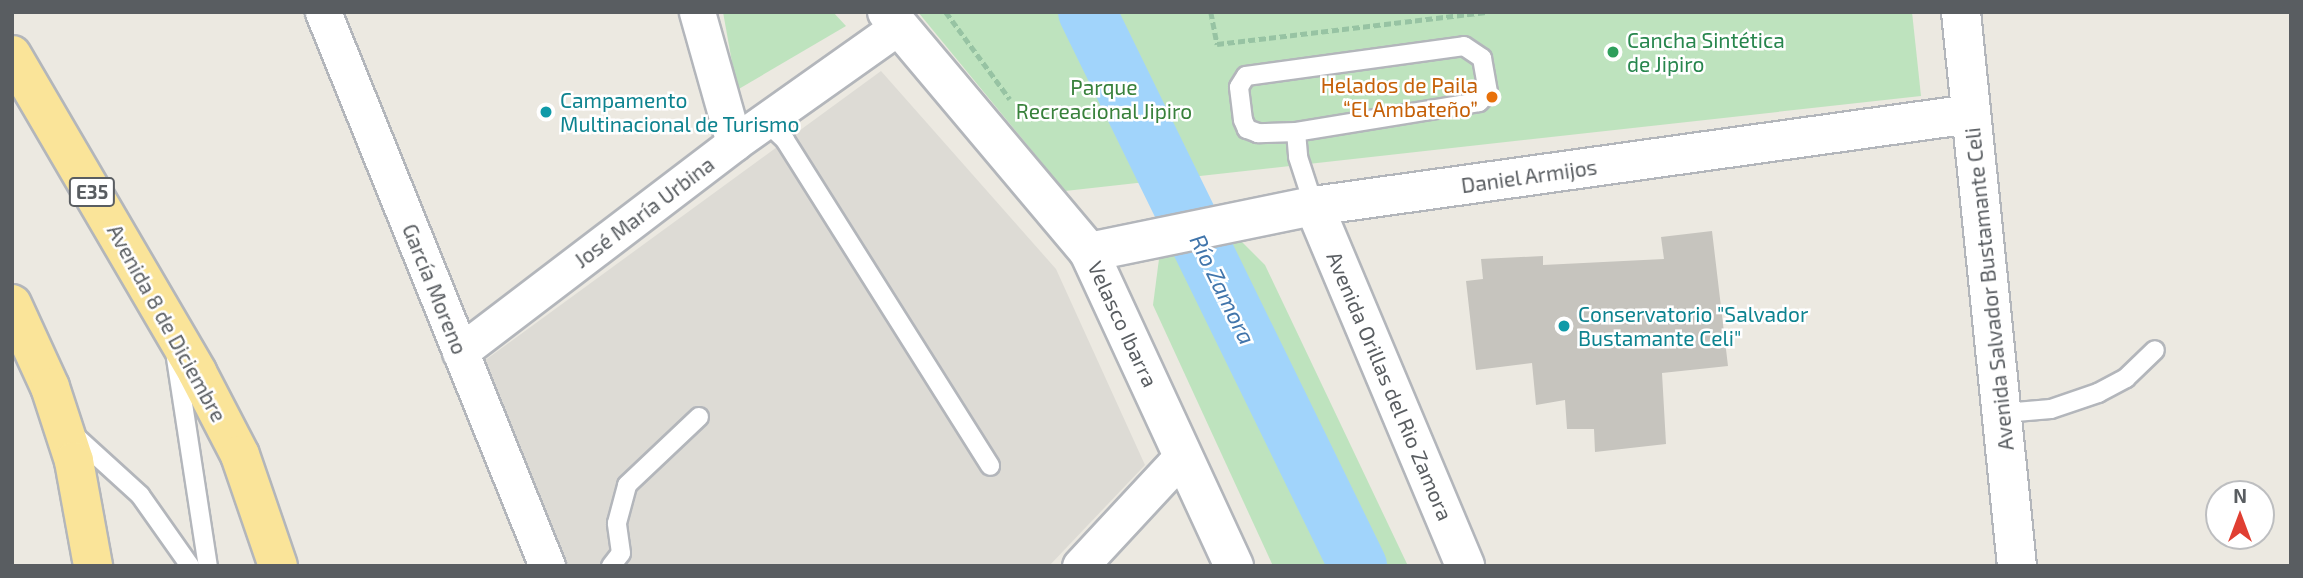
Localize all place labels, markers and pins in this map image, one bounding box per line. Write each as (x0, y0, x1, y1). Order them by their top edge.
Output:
place label: Cancha Sintética de Jipiro (1627, 27, 1785, 77)
marker: Cancha Sintética de Jipiro (1605, 44, 1621, 60)
place label: Helados de Paila “El Ambateño” (1321, 72, 1478, 122)
place label: Campamento Multinacional de Turismo (560, 87, 800, 137)
marker: Helados de Paila “El Ambateño” (1484, 89, 1500, 105)
marker: Campamento Multinacional de Turismo (538, 104, 554, 120)
place label: Conservatorio "Salvador Bustamante Celi" (1578, 301, 1809, 351)
marker: Conservatorio "Salvador Bustamante Celi" (1556, 318, 1572, 334)

